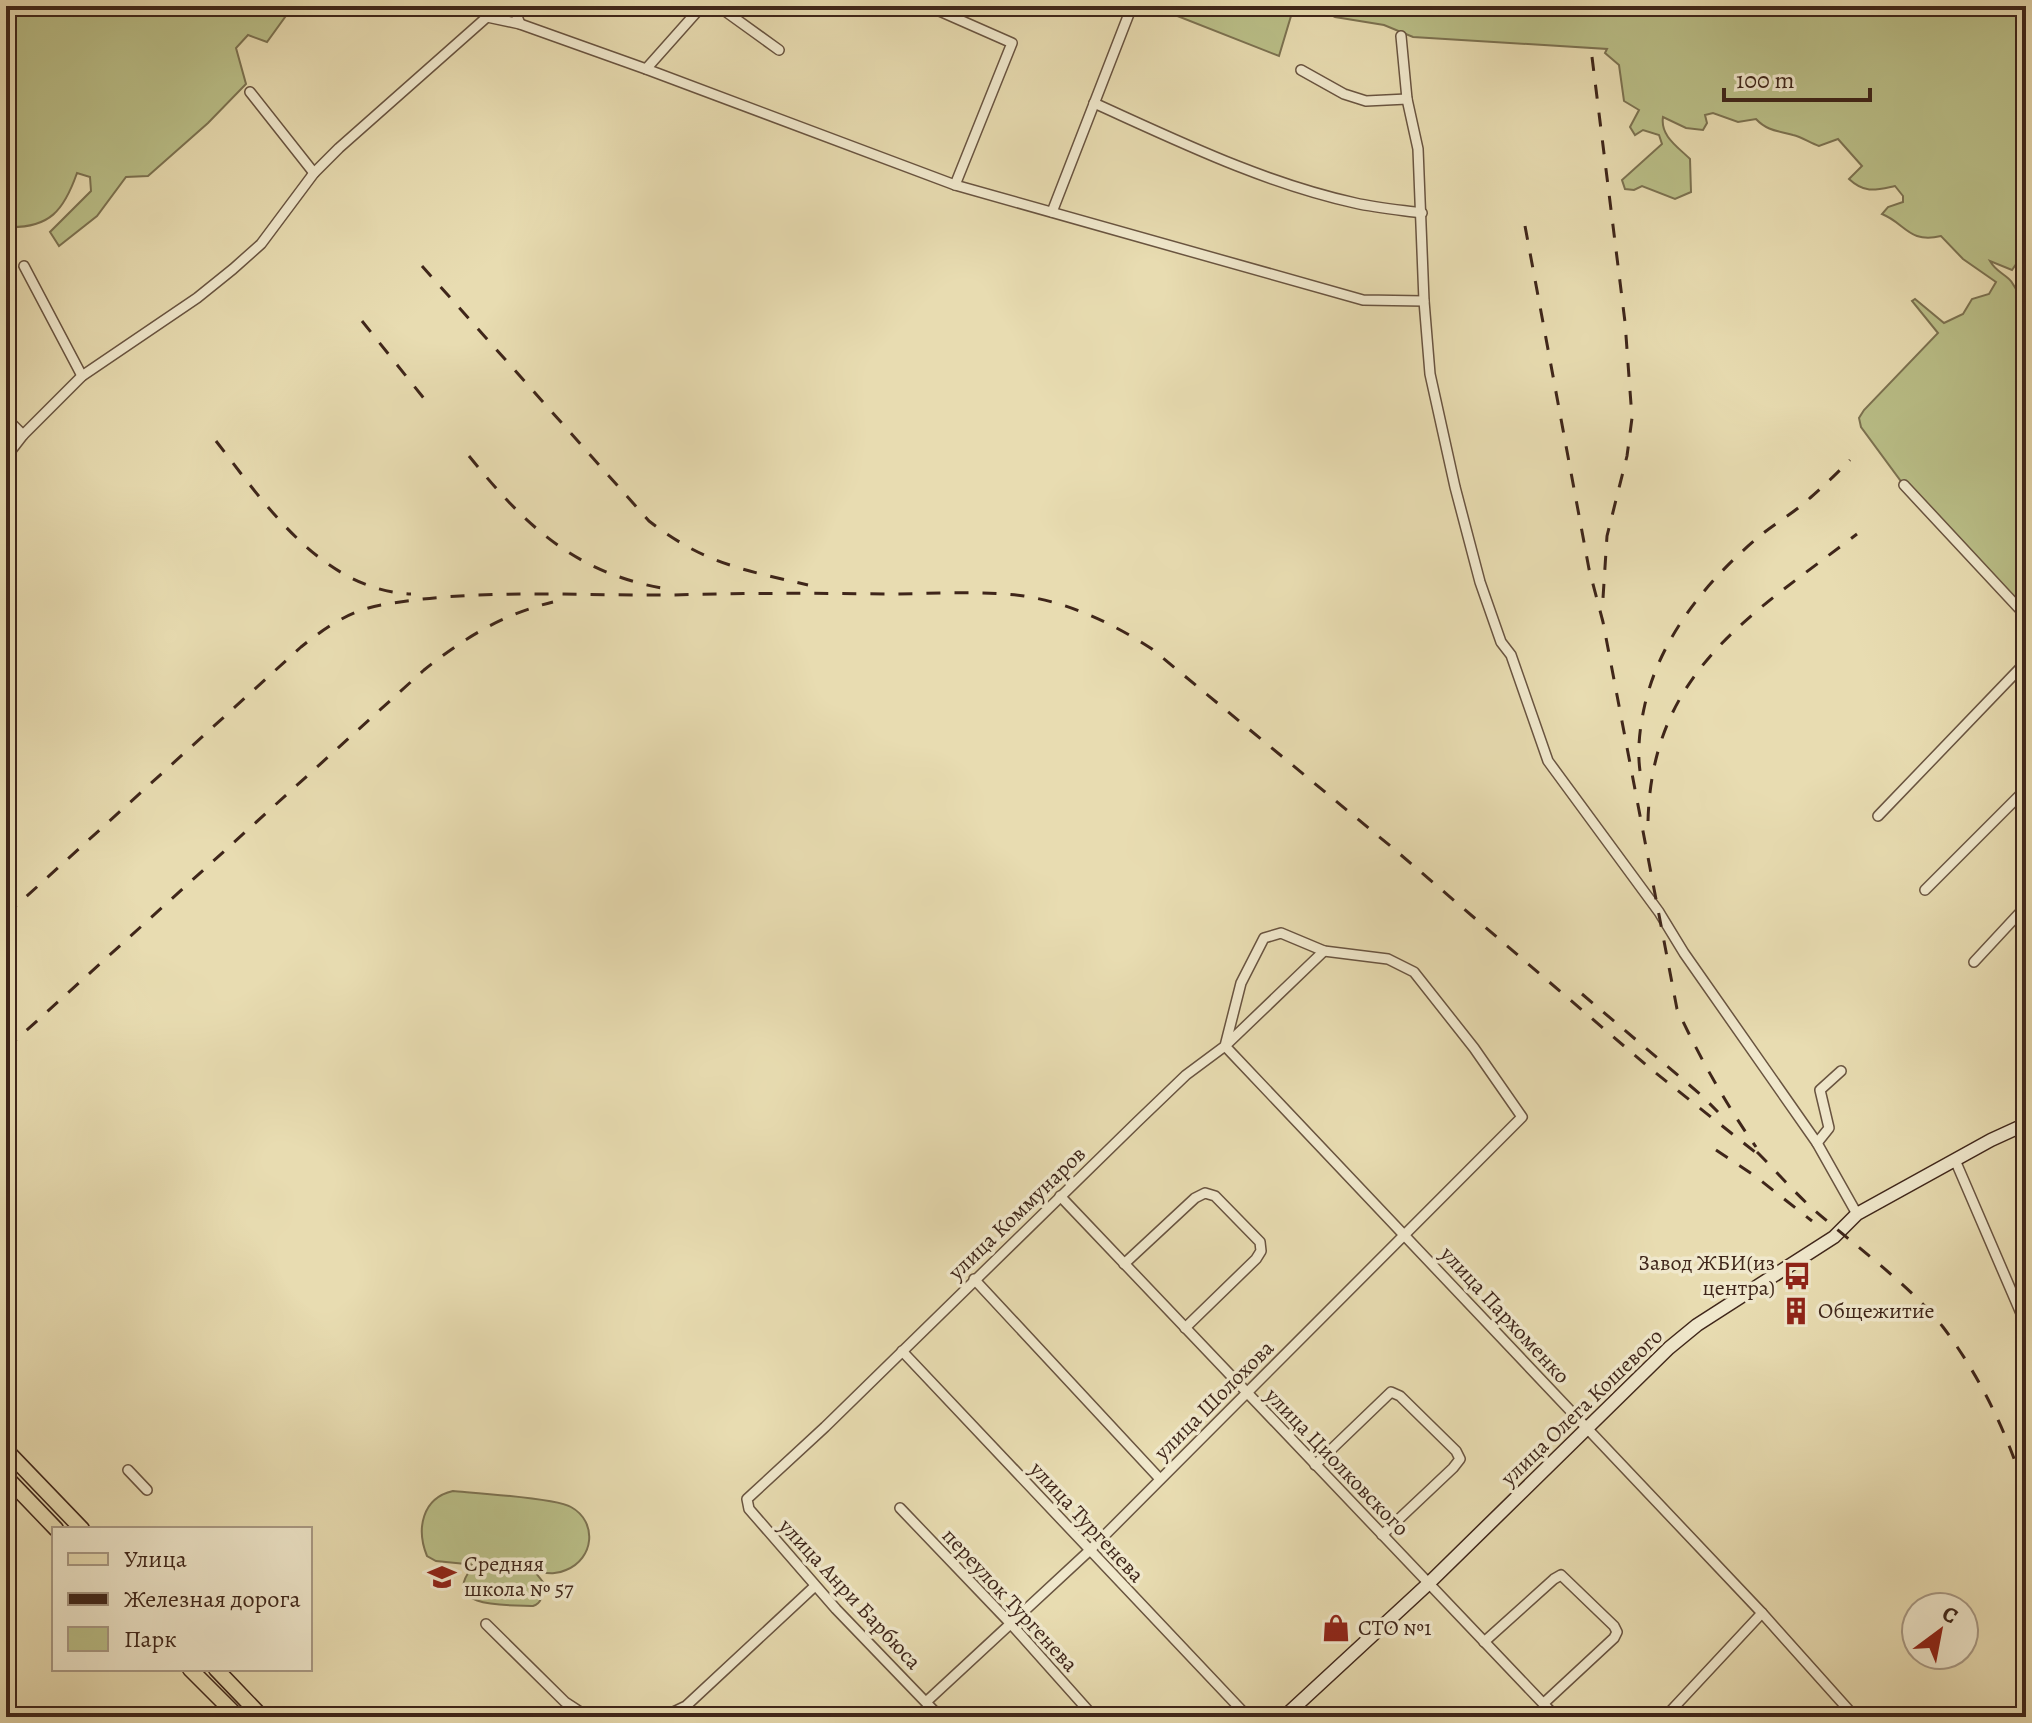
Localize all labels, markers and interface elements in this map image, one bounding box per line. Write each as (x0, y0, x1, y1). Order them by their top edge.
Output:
scale bar (1724, 52, 1870, 102)
text: 100 m (1736, 64, 1795, 96)
street label: улица Коммунаров (941, 1139, 1092, 1287)
street label: улица Пархоменко (1433, 1239, 1577, 1390)
place label: Завод ЖБИ(из центра) (1638, 1248, 1775, 1303)
bus stop icon: Завод ЖБИ(из центра) (1782, 1261, 1812, 1291)
building icon: Общежитие (1781, 1296, 1811, 1326)
place label: Общежитие (1818, 1296, 1935, 1326)
street label: улица Олега Кошевого (1494, 1322, 1670, 1493)
street label: улица Шолохова (1147, 1333, 1281, 1467)
street label: улица Циолковского (1258, 1381, 1416, 1543)
street label: улица Тургенева (1022, 1454, 1152, 1590)
street label: улица Анри Барбюса (771, 1511, 929, 1677)
street label: переулок Тургенева (935, 1521, 1085, 1679)
legend (52, 1527, 312, 1671)
text: Улица (124, 1543, 187, 1575)
place label: Средняя школа № 57 (464, 1549, 574, 1604)
school or university icon: Средняя школа № 57 (427, 1562, 457, 1592)
text: Железная дорога (124, 1583, 300, 1615)
north arrow (1900, 1591, 1980, 1671)
text: С (1936, 1599, 1964, 1631)
shop icon: СТО №1 (1321, 1613, 1351, 1643)
place label: СТО №1 (1358, 1613, 1432, 1643)
text: Парк (124, 1623, 177, 1655)

